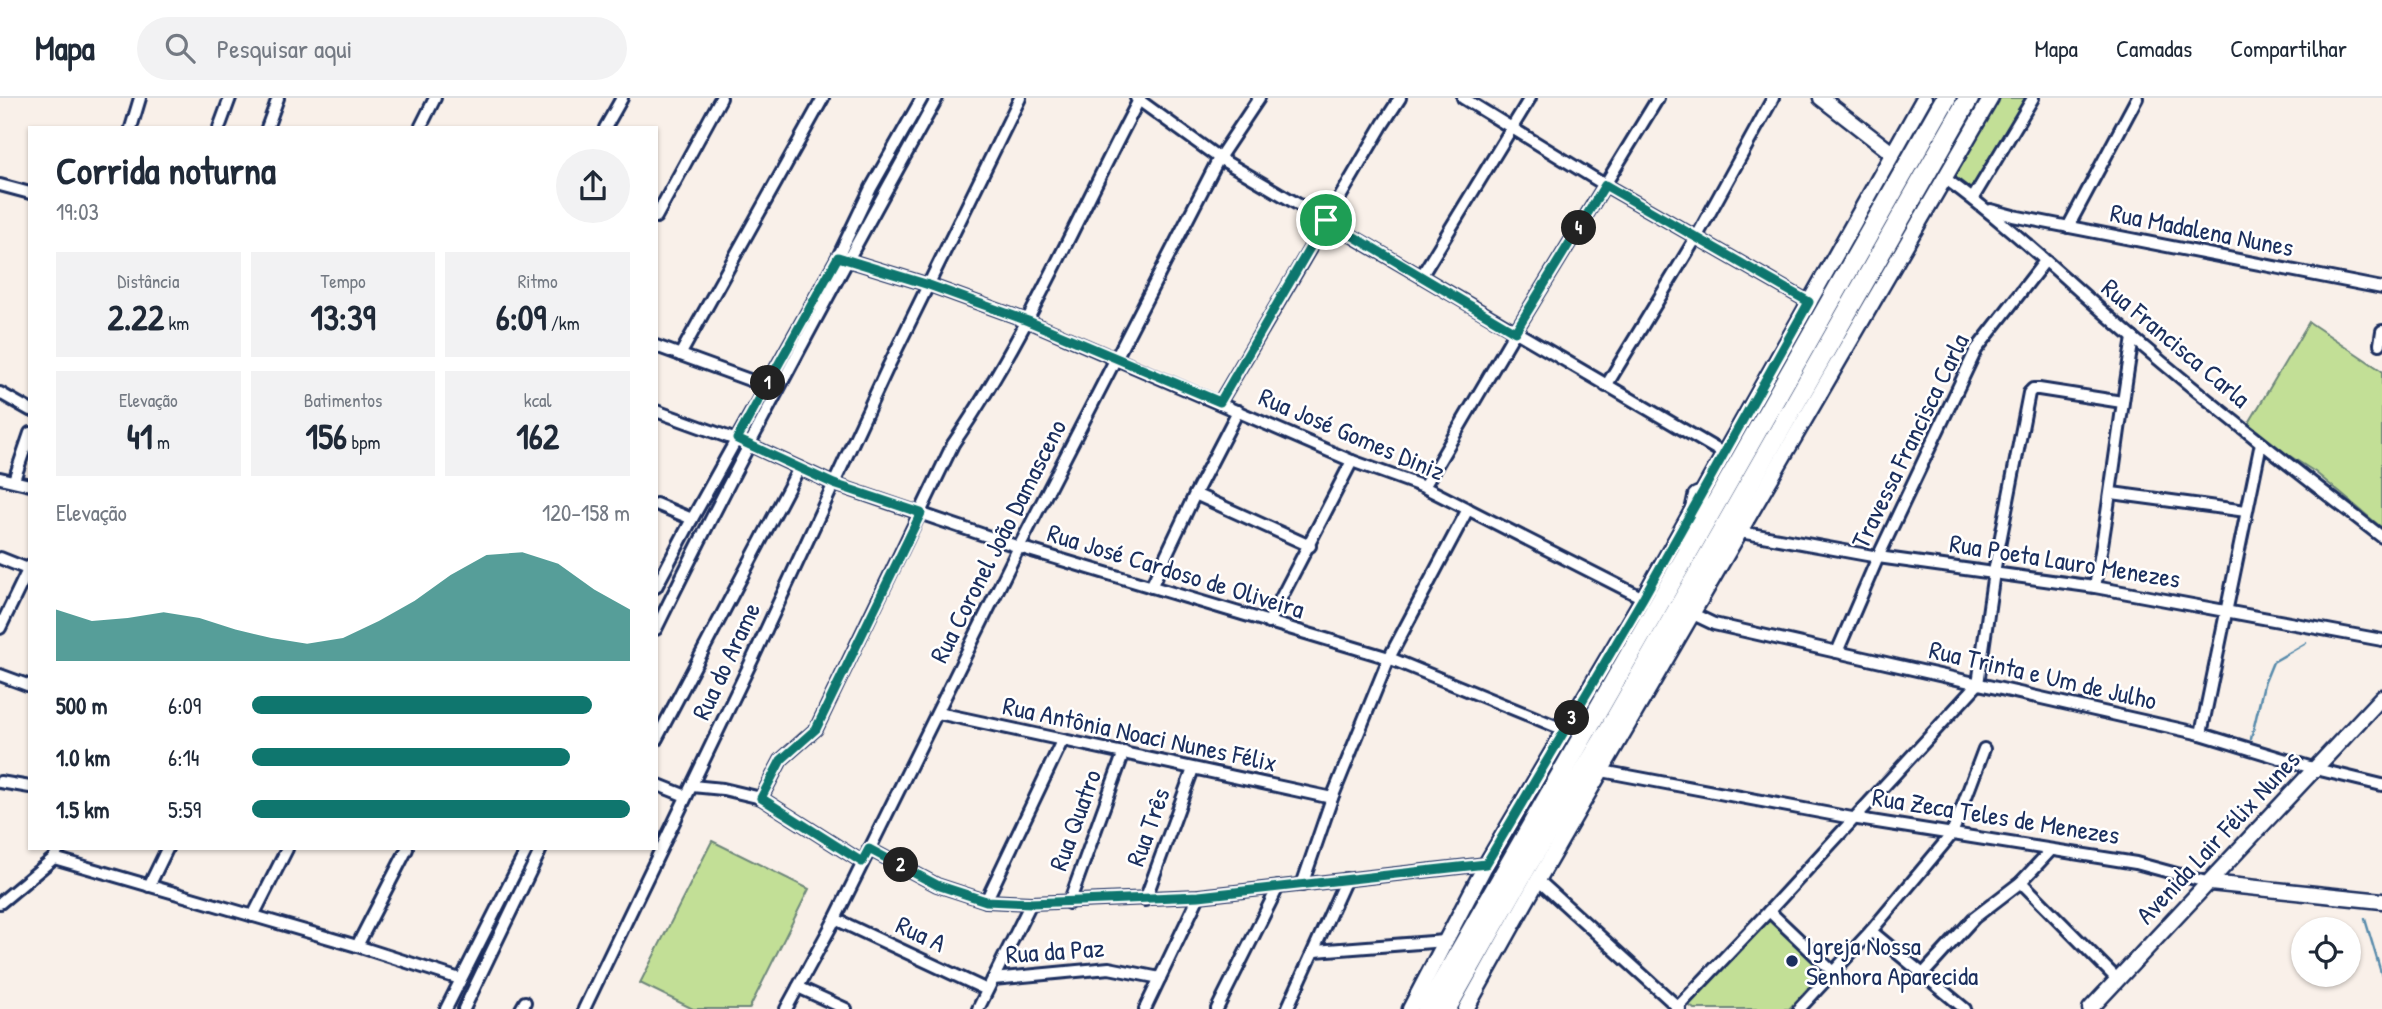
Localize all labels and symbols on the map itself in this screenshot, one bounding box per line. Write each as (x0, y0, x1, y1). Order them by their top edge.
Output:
pin (1296, 190, 1356, 250)
street label: Rua Madalena Nunes (2108, 195, 2297, 264)
pin: 4 (1562, 211, 1596, 246)
street label: Rua Francisca Carla (2095, 270, 2258, 415)
street label: Travessa Francisca Carla (1842, 328, 1977, 554)
pin: 1 (750, 366, 786, 400)
street label: Rua José Gomes Diniz (1254, 379, 1450, 488)
street label: Rua Coronel João Damasceno (921, 413, 1074, 668)
street label: Rua José Cardoso de Oliveira (1043, 515, 1309, 626)
street label: Rua Poeta Lauro Menezes (1947, 525, 2183, 596)
street label: Rua do Arame (683, 596, 768, 725)
street label: Rua Trinta e Um de Julho (1926, 631, 2160, 718)
street label: Rua Antônia Noaci Nunes Félix (1000, 687, 1280, 780)
pin: 3 (1554, 700, 1590, 736)
street label: Avenida Lair Félix Nunes (2128, 742, 2307, 931)
street label: Rua Quatro (1040, 764, 1109, 875)
street label: Rua Zeca Teles de Menezes (1870, 779, 2122, 852)
street label: Rua Três (1117, 783, 1178, 871)
pin: 2 (884, 848, 918, 882)
street label: Rua A (891, 907, 952, 960)
place label: Igreja Nossa Senhora Aparecida (1806, 928, 1978, 993)
street label: Rua da Paz (1005, 930, 1105, 971)
marker: Igreja Nossa Senhora Aparecida (1784, 953, 1800, 969)

